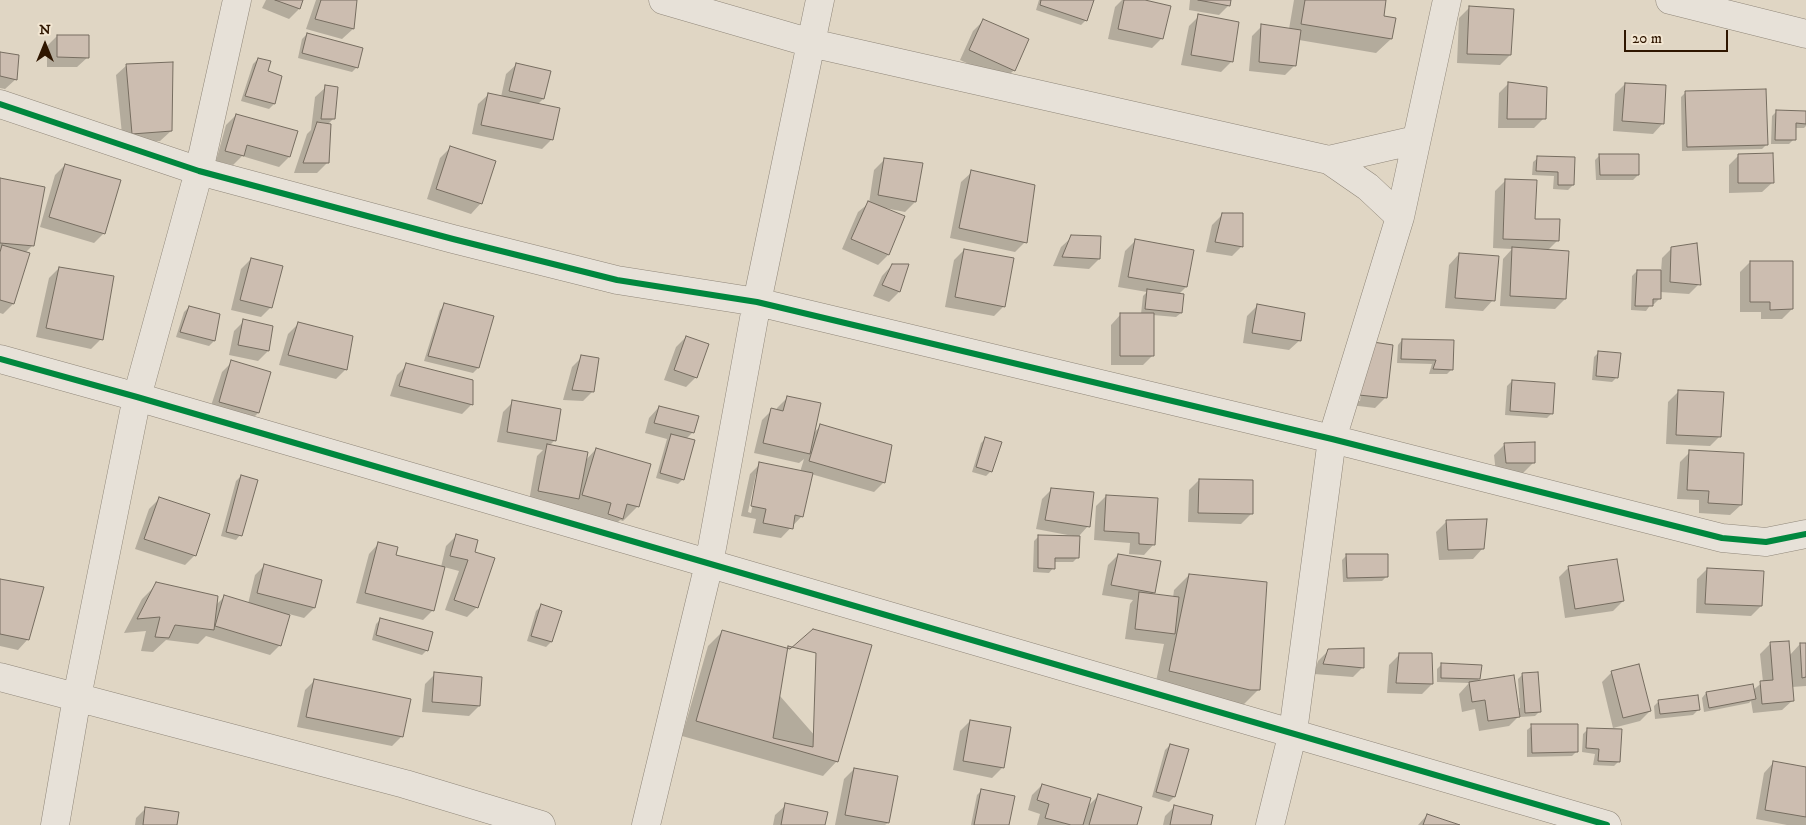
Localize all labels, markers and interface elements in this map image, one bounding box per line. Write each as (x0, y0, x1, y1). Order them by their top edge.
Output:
north arrow (20, 20, 70, 70)
scale bar (1626, 20, 1730, 52)
text: N (39, 21, 51, 39)
text: 20 m (1632, 29, 1662, 48)

